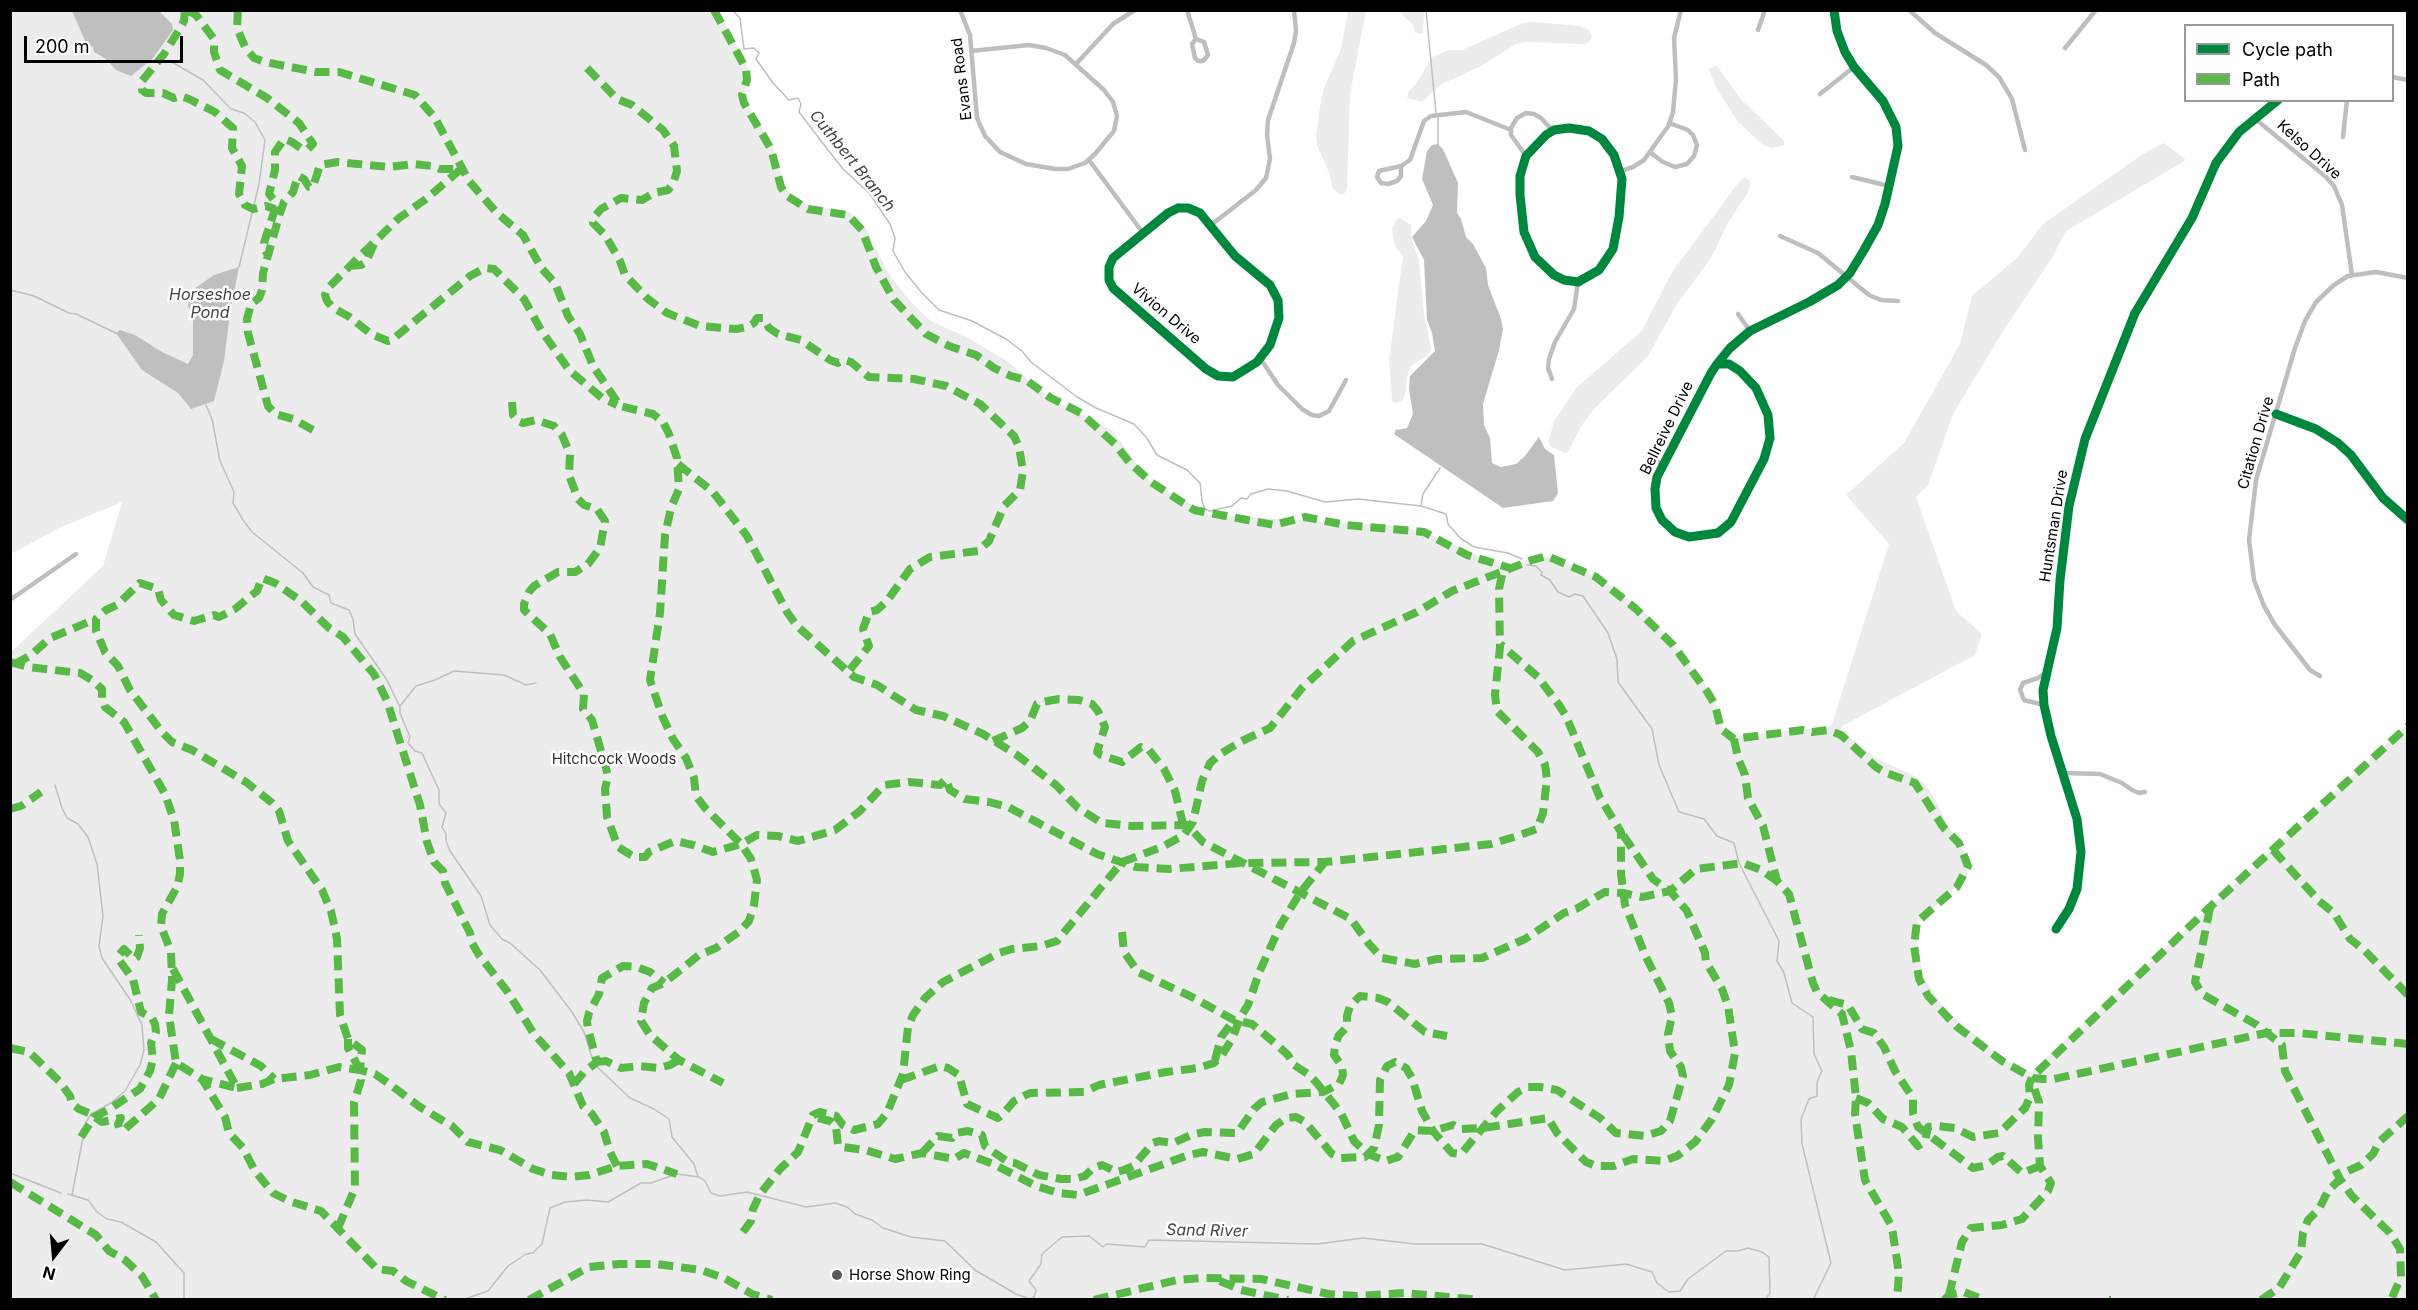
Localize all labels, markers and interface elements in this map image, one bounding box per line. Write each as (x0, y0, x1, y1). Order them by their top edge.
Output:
scale bar (27, 24, 186, 62)
legend (2184, 24, 2394, 102)
text: 200 m (35, 36, 90, 57)
street label: Evans Road (948, 37, 976, 121)
text: Cycle path (2242, 39, 2333, 60)
text: Path (2242, 69, 2280, 90)
water label: Cuthbert Branch (805, 106, 899, 216)
street label: Kelso Drive (2273, 116, 2345, 184)
street label: Vivion Drive (1128, 280, 1204, 348)
water label: Horseshoe Pond (169, 285, 251, 323)
street label: Bellreive Drive (1637, 378, 1697, 478)
street label: Citation Drive (2234, 394, 2278, 492)
street label: Huntsman Drive (2036, 469, 2072, 583)
park label: Hitchcock Woods (552, 750, 676, 768)
water label: Sand River (1166, 1221, 1248, 1241)
north arrow (24, 1226, 84, 1286)
text: N (40, 1262, 58, 1285)
place label: Horse Show Ring (849, 1266, 971, 1284)
marker: Horse Show Ring (830, 1268, 844, 1282)

